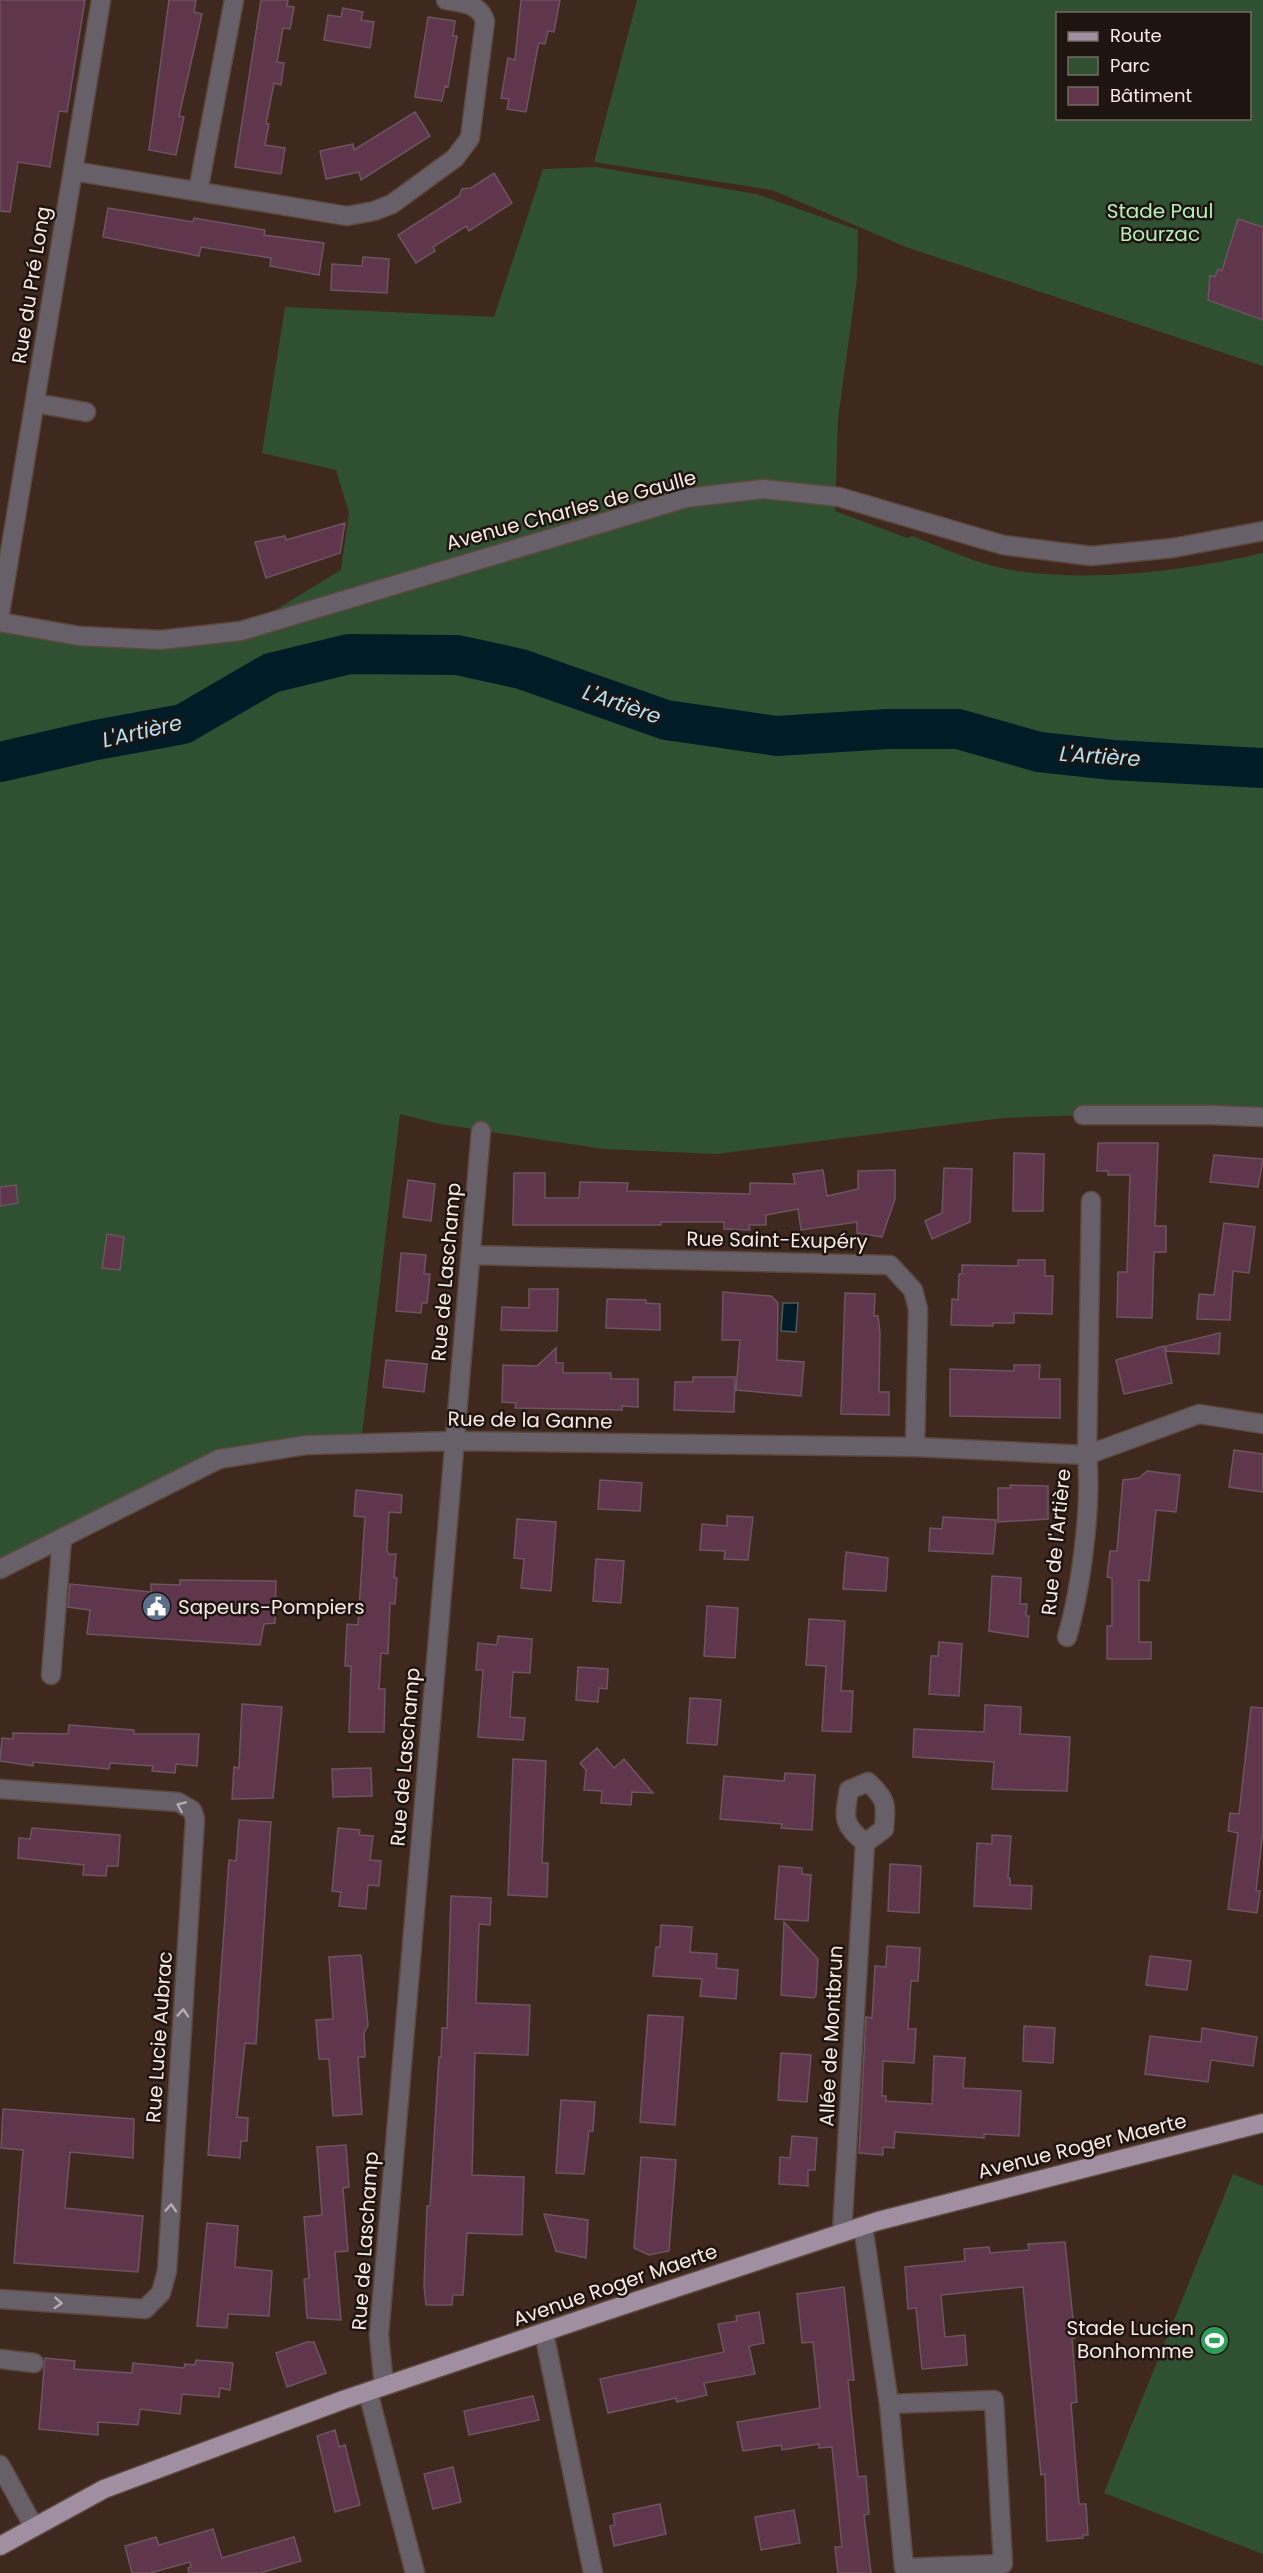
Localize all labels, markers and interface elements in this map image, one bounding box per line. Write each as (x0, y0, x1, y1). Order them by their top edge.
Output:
legend (1056, 12, 1251, 120)
text: Route (1110, 23, 1162, 48)
text: Parc (1110, 53, 1150, 78)
text: Bâtiment (1110, 83, 1192, 108)
park label: Stade Paul Bourzac (1107, 197, 1213, 248)
street label: Rue du Pré Long (5, 204, 57, 366)
street label: Avenue Charles de Gaulle (443, 463, 699, 557)
water label: L'Artière (579, 677, 665, 731)
water label: L'Artière (99, 708, 185, 754)
water label: L'Artière (1059, 739, 1141, 773)
street label: Rue de Laschamp (424, 1182, 468, 1362)
street label: Rue Saint-Exupéry (686, 1224, 868, 1256)
street label: Rue de la Ganne (447, 1405, 613, 1435)
street label: Rue de l'Artière (1034, 1467, 1078, 1617)
public building icon: Sapeurs-Pompiers (141, 1591, 173, 1623)
place label: Sapeurs-Pompiers (178, 1593, 365, 1621)
street label: Rue de Laschamp (383, 1667, 427, 1847)
one-way arrow (177, 1801, 188, 1813)
street label: Allée de Montbrun (812, 1945, 850, 2127)
street label: Rue Lucie Aubrac (139, 1950, 179, 2124)
one-way arrow (176, 2009, 189, 2018)
street label: Avenue Roger Maerte (975, 2106, 1189, 2186)
street label: Rue de Laschamp (345, 2151, 385, 2331)
one-way arrow (164, 2204, 177, 2213)
street label: Avenue Roger Maerte (509, 2237, 721, 2333)
one-way arrow (54, 2296, 63, 2309)
place label: Stade Lucien Bonhomme (1067, 2314, 1194, 2365)
sports icon: Stade Lucien Bonhomme (1199, 2324, 1231, 2356)

